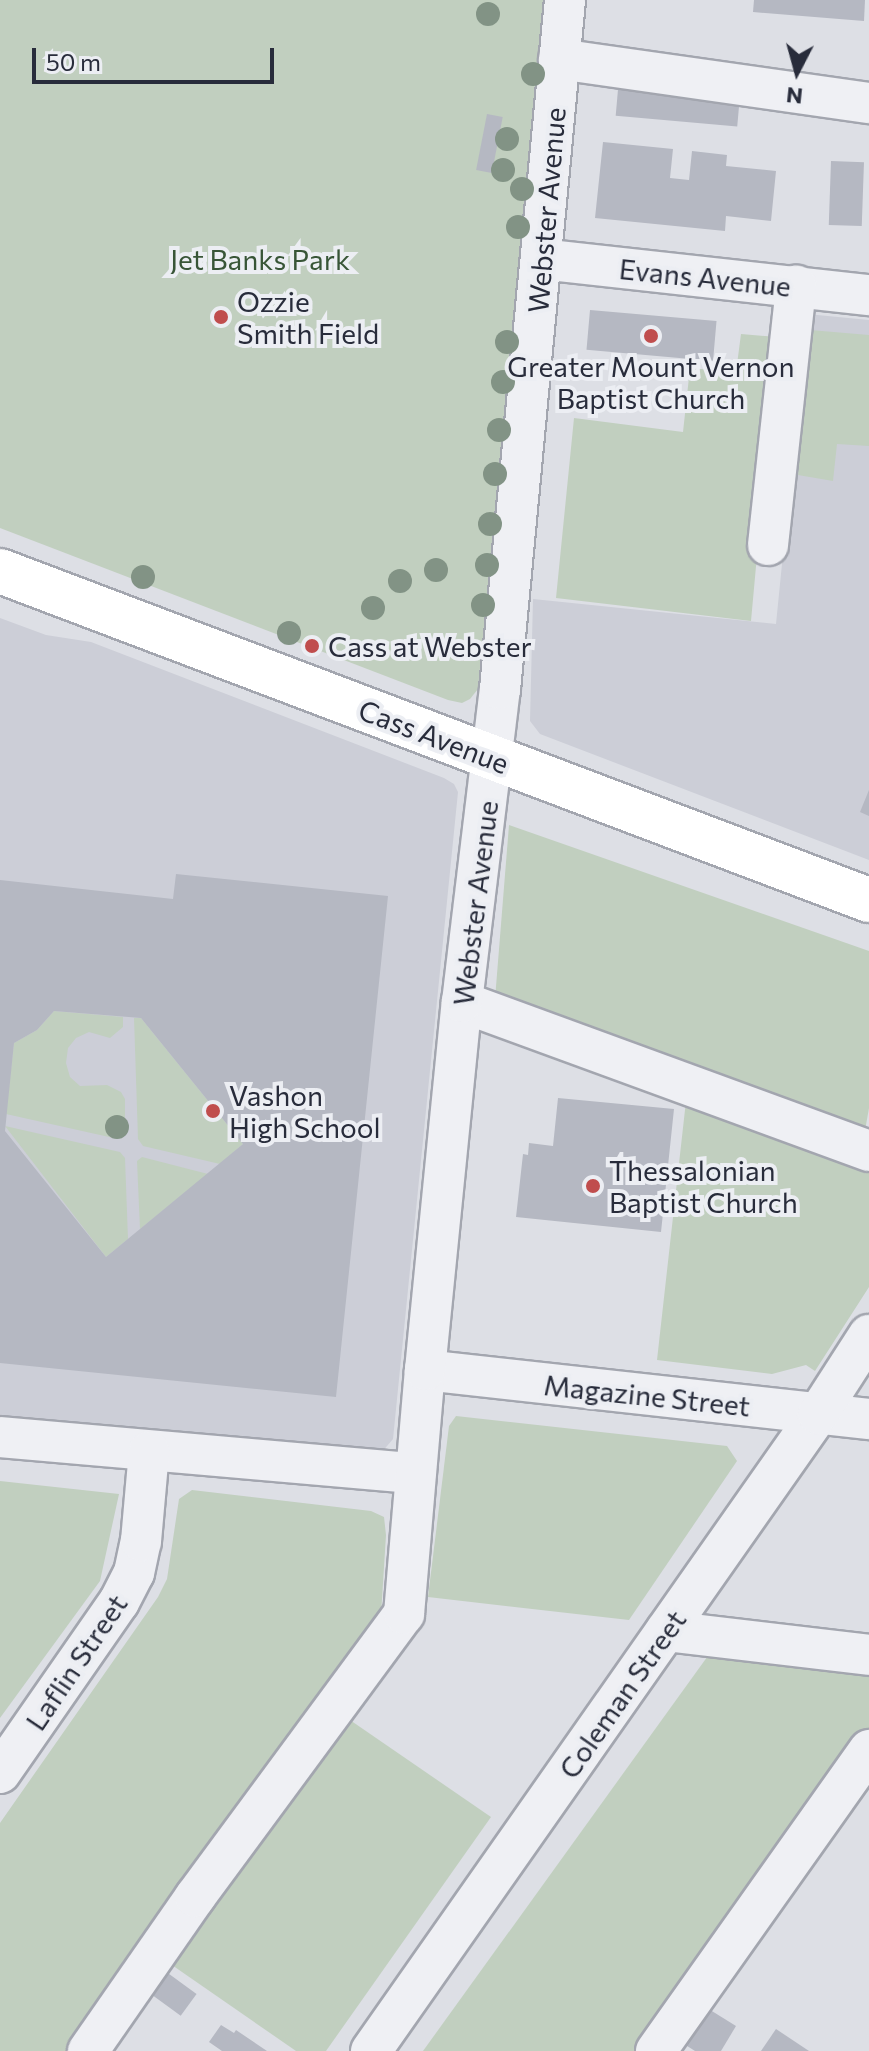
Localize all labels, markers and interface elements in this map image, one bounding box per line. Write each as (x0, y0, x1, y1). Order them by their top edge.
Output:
scale bar (36, 32, 278, 82)
north arrow (757, 32, 837, 112)
text: 50 m (46, 47, 101, 76)
text: N (785, 82, 804, 111)
street label: Webster Avenue (520, 106, 572, 314)
park label: Jet Banks Park (170, 242, 350, 276)
street label: Evans Avenue (618, 251, 792, 303)
place label: Ozzie Smith Field (237, 284, 379, 350)
marker: Ozzie Smith Field (212, 308, 230, 326)
marker: Greater Mount Vernon Baptist Church (642, 327, 660, 345)
place label: Greater Mount Vernon Baptist Church (507, 349, 795, 415)
place label: Cass at Webster (328, 629, 532, 663)
marker: Cass at Webster (303, 637, 321, 655)
street label: Cass Avenue (354, 692, 514, 780)
street label: Webster Avenue (446, 799, 504, 1007)
place label: Vashon High School (229, 1078, 381, 1144)
marker: Vashon High School (204, 1102, 222, 1120)
place label: Thessalonian Baptist Church (609, 1153, 798, 1219)
marker: Thessalonian Baptist Church (584, 1177, 602, 1195)
street label: Magazine Street (542, 1367, 752, 1423)
street label: Laflin Street (18, 1588, 134, 1736)
street label: Coleman Street (552, 1604, 692, 1784)

